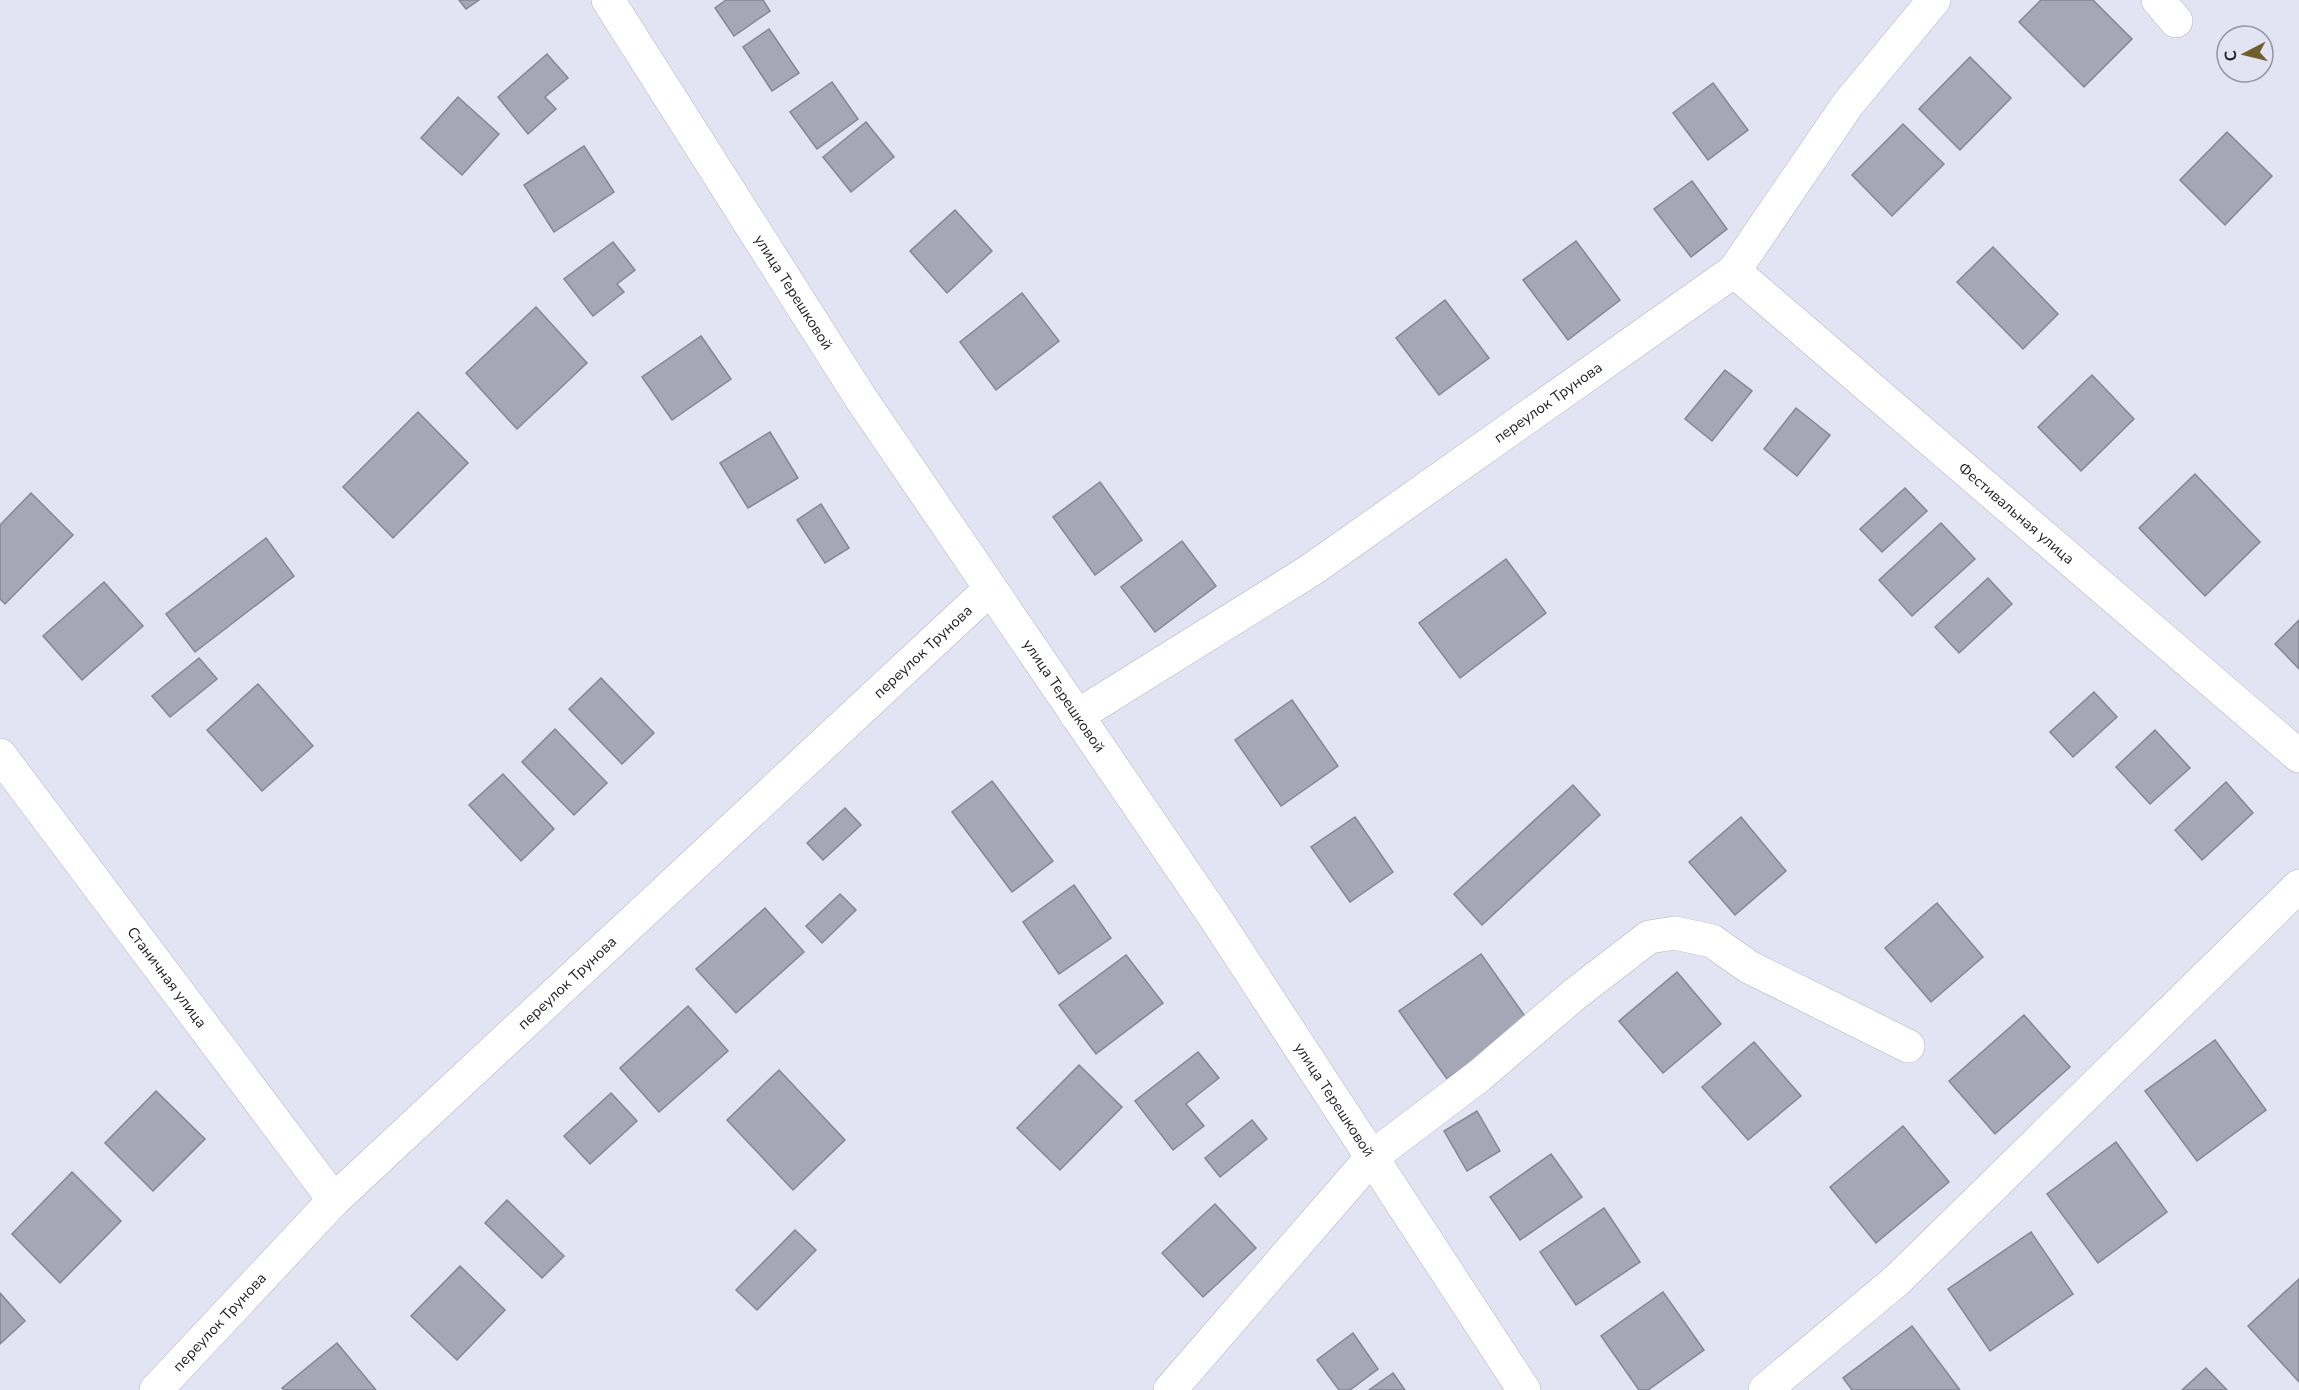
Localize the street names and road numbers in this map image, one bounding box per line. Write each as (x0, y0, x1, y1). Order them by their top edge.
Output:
street label: улица Терешковой (749, 231, 837, 353)
street label: переулок Трунова (1490, 357, 1606, 448)
street label: Фестивальная улица (1954, 458, 2079, 569)
street label: переулок Трунова (869, 601, 977, 703)
street label: улица Терешковой (1018, 635, 1110, 756)
street label: Станичная улица (122, 923, 211, 1032)
street label: переулок Трунова (513, 932, 621, 1034)
street label: улица Терешковой (1289, 1039, 1379, 1161)
street label: переулок Трунова (168, 1268, 271, 1376)

